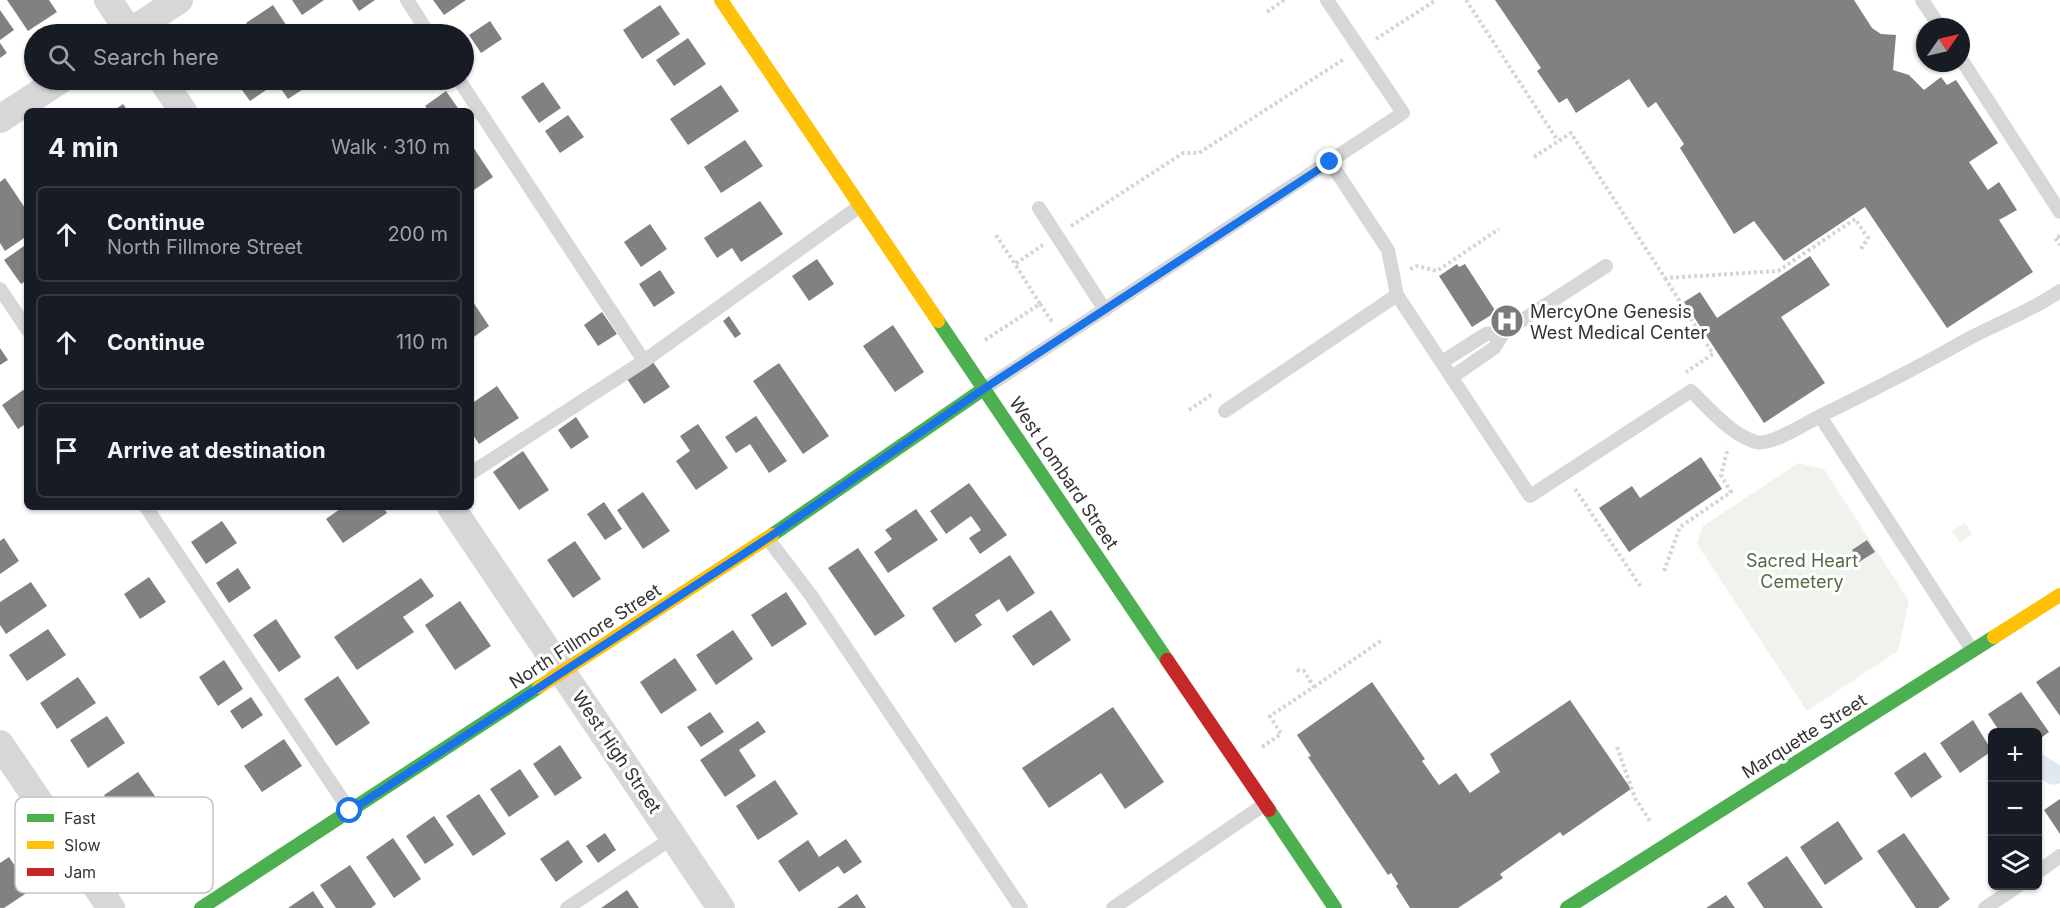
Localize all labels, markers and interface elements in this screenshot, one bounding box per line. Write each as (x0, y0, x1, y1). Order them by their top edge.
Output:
north arrow (1916, 18, 1970, 72)
search box (24, 24, 474, 90)
icon: search (45, 41, 78, 74)
text: Search here (93, 44, 219, 70)
text: 4 min (48, 132, 119, 163)
text: Walk · 310 m (331, 135, 450, 159)
route end (1316, 148, 1342, 174)
text: Continue (107, 209, 205, 235)
icon: ahead (50, 218, 83, 251)
text: 200 m (387, 222, 448, 246)
text: North Fillmore Street (107, 235, 303, 259)
place label: MercyOne Genesis West Medical Center (1530, 301, 1707, 343)
hospital icon: MercyOne Genesis West Medical Center (1489, 303, 1525, 339)
icon: ahead (50, 326, 83, 359)
text: Continue (107, 329, 205, 355)
text: 110 m (396, 330, 448, 354)
street label: West Lombard Street (1005, 393, 1123, 553)
icon: arrive (50, 434, 83, 467)
text: Arrive at destination (107, 437, 326, 463)
park label: Sacred Heart Cemetery (1746, 550, 1858, 592)
street label: North Fillmore Street (505, 579, 665, 693)
street label: West High Street (568, 687, 666, 817)
street label: Marquette Street (1738, 689, 1870, 783)
map controls (1988, 728, 2042, 890)
button: + (1988, 728, 2042, 782)
button: − (1988, 782, 2042, 836)
legend (15, 797, 213, 893)
route start (336, 797, 362, 823)
text: Fast (64, 808, 96, 828)
text: Slow (64, 835, 101, 855)
button: layers (1988, 836, 2042, 890)
text: Jam (64, 862, 96, 882)

